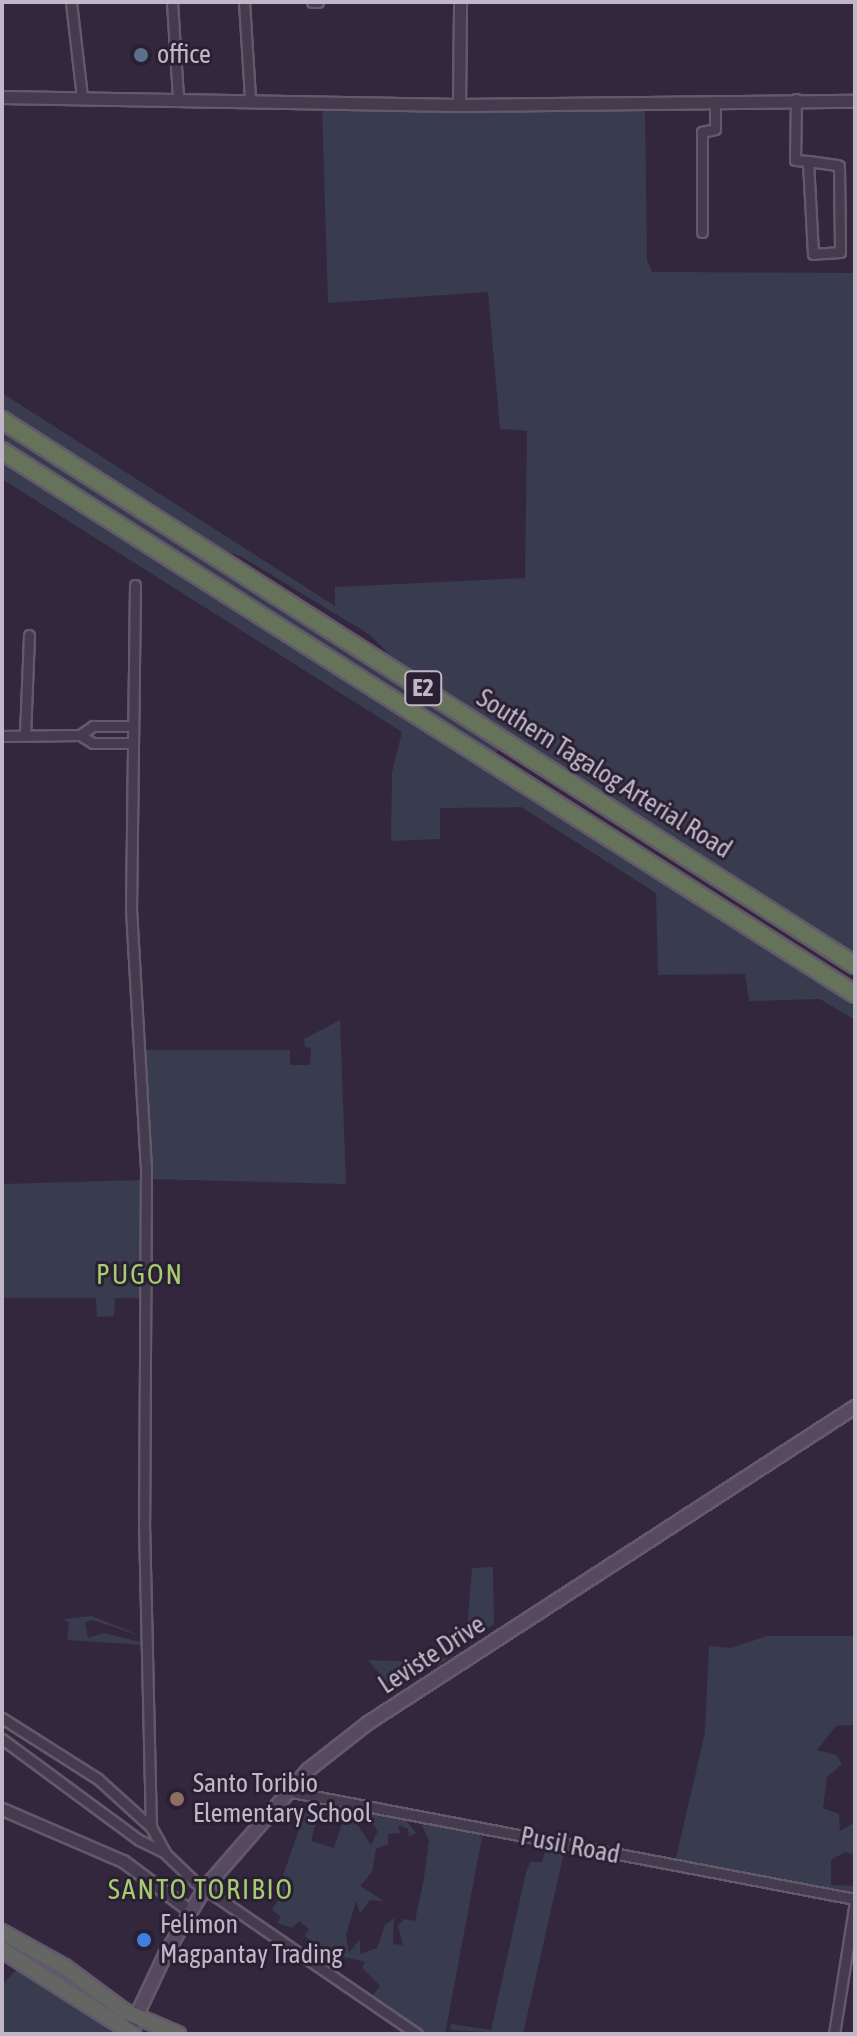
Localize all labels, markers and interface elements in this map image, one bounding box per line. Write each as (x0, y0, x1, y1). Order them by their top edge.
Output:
place label: office (157, 39, 211, 71)
marker: office (132, 46, 150, 64)
road number: E2 (403, 668, 443, 708)
street label: Southern Tagalog Arterial Road (471, 683, 737, 865)
district label: PUGON (96, 1257, 184, 1291)
street label: Leviste Drive (373, 1609, 491, 1701)
place label: Santo Toribio Elementary School (193, 1768, 372, 1830)
marker: Santo Toribio Elementary School (168, 1790, 186, 1808)
street label: Pusil Road (518, 1821, 622, 1871)
district label: SANTO TORIBIO (108, 1872, 294, 1906)
place label: Felimon Magpantay Trading (160, 1909, 343, 1970)
marker: Felimon Magpantay Trading (135, 1931, 153, 1949)

